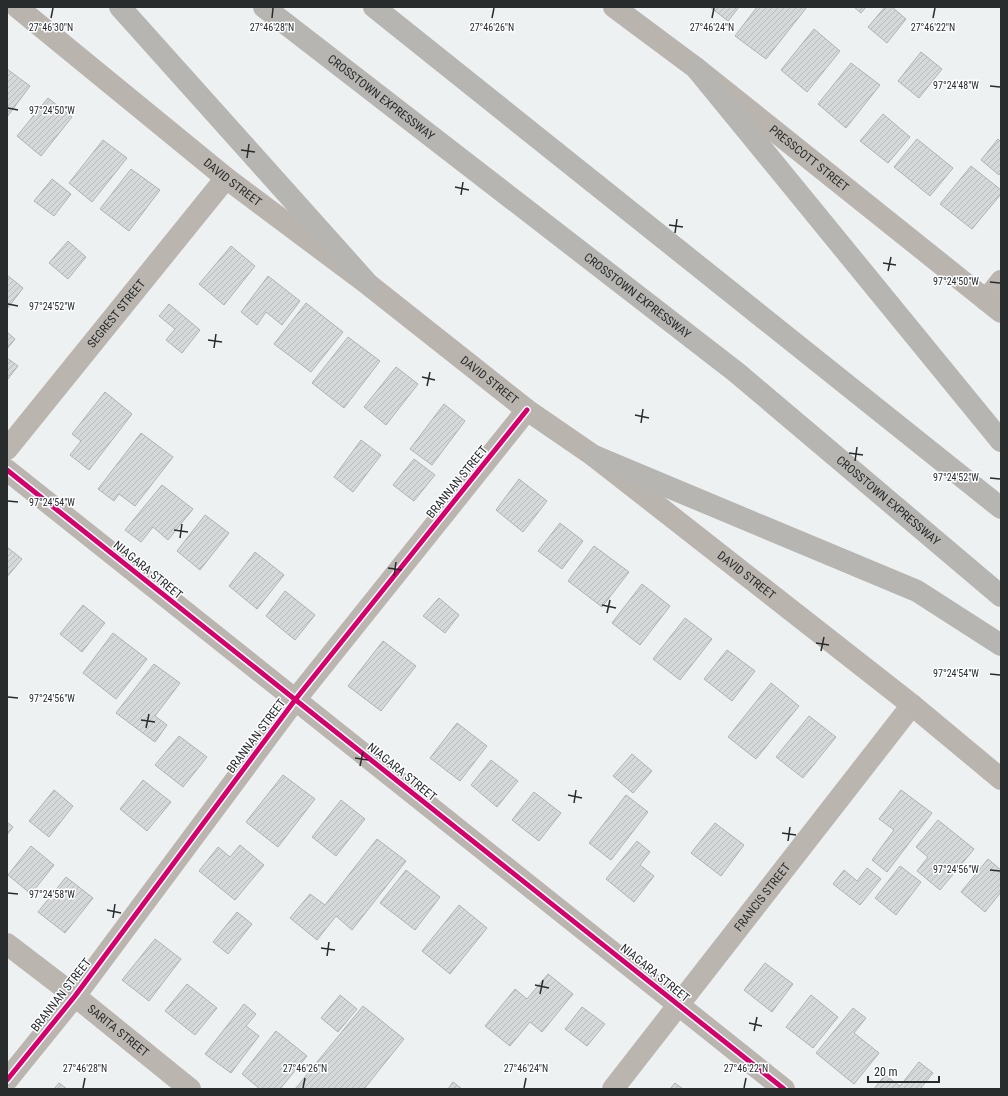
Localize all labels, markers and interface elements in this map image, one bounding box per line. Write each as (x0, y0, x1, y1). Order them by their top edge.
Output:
text: 27°46'30"N (29, 22, 73, 33)
text: 27°46'28"N (250, 22, 294, 33)
text: 27°46'26"N (470, 22, 514, 33)
text: 27°46'24"N (690, 22, 734, 33)
text: 27°46'22"N (911, 22, 955, 33)
street label: CROSSTOWN EXPRESSWAY (325, 52, 438, 144)
text: 97°24'48"W (933, 80, 979, 91)
text: 97°24'50"W (29, 105, 75, 116)
street label: PRESSCOTT STREET (767, 122, 852, 194)
street label: DAVID STREET (201, 156, 264, 209)
street label: CROSSTOWN EXPRESSWAY (581, 250, 694, 342)
text: 97°24'50"W (933, 276, 979, 287)
street label: SEGREST STREET (85, 277, 148, 351)
text: 97°24'52"W (29, 301, 75, 312)
street label: DAVID STREET (458, 353, 521, 407)
street label: BRANNAN STREET (424, 443, 490, 521)
street label: CROSSTOWN EXPRESSWAY (834, 453, 943, 549)
text: 97°24'52"W (933, 472, 979, 483)
text: 97°24'54"W (29, 497, 75, 508)
street label: NIAGARA STREET (111, 538, 185, 602)
street label: DAVID STREET (715, 548, 778, 602)
text: 97°24'54"W (933, 668, 979, 679)
text: 97°24'56"W (29, 693, 75, 704)
street label: BRANNAN STREET (224, 696, 288, 776)
street label: NIAGARA STREET (365, 740, 439, 804)
street label: FRANCIS STREET (731, 860, 793, 934)
text: 97°24'56"W (933, 864, 979, 875)
text: 97°24'58"W (29, 889, 75, 900)
street label: NIAGARA STREET (618, 941, 692, 1005)
street label: BRANNAN STREET (28, 956, 94, 1034)
street label: SARITA STREET (85, 1002, 152, 1060)
scale bar (868, 1058, 939, 1084)
text: 27°46'28"N (63, 1063, 107, 1074)
text: 27°46'26"N (283, 1063, 327, 1074)
text: 27°46'24"N (504, 1063, 548, 1074)
text: 27°46'22"N (724, 1063, 768, 1074)
text: 20 m (874, 1065, 898, 1079)

